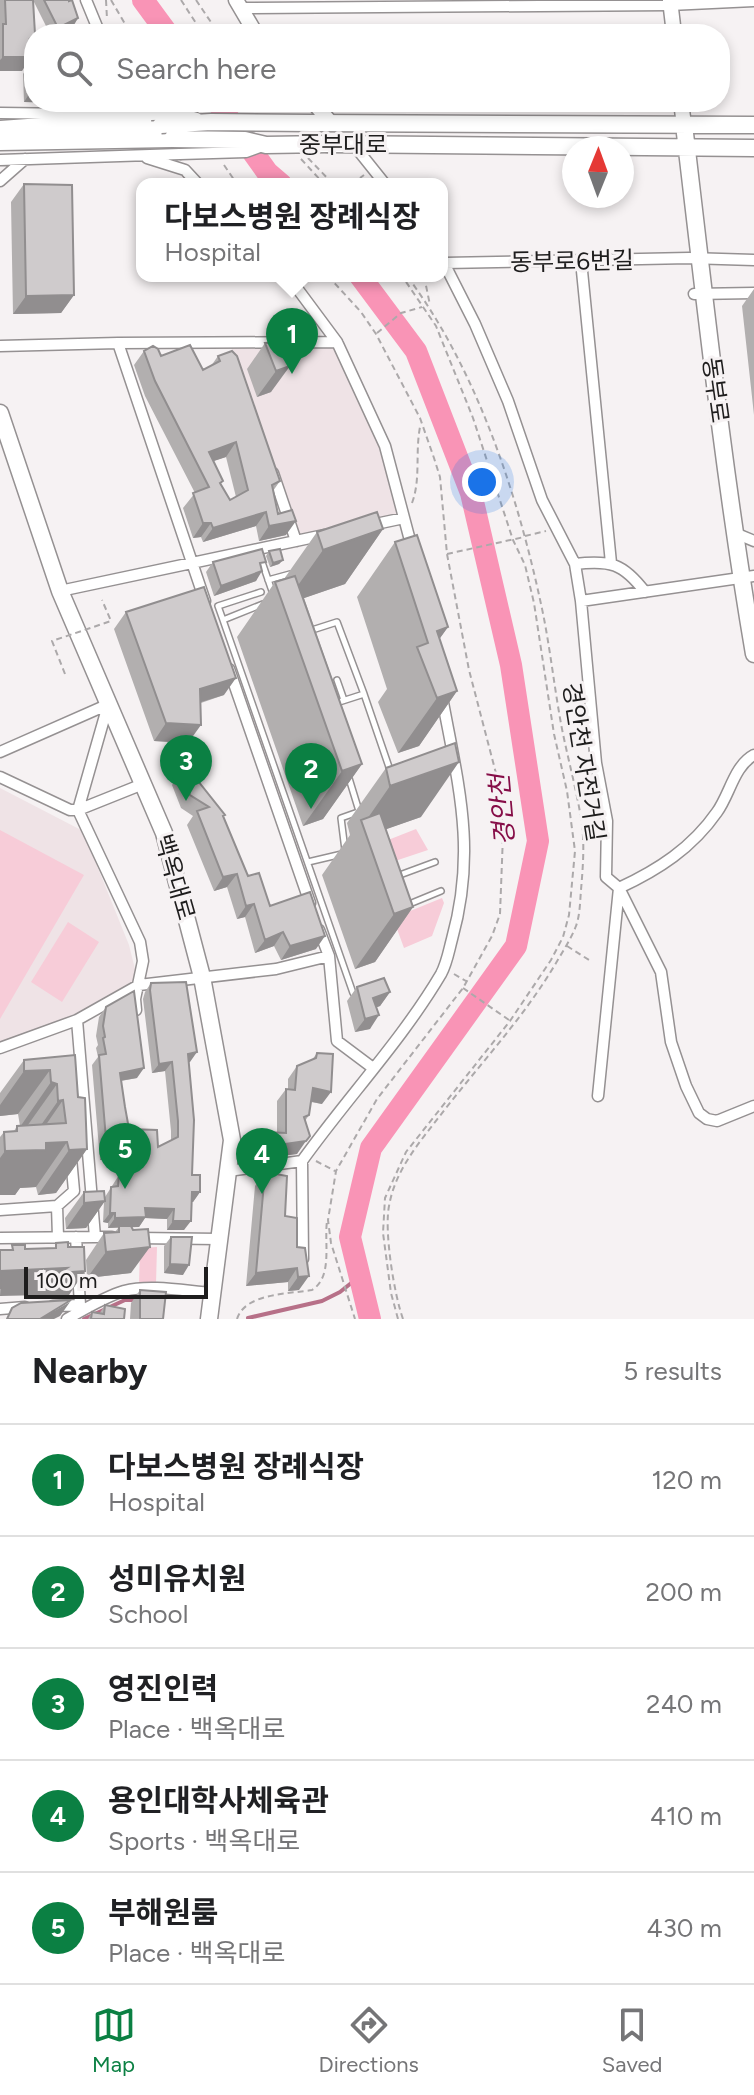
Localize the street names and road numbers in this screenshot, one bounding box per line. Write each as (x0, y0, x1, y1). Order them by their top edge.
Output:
street label: 중부대로 (299, 130, 387, 159)
street label: 동부로6번길 (510, 245, 634, 277)
street label: 동부로 (697, 355, 735, 425)
street label: 경안천 자전거길 (557, 680, 611, 844)
street label: 백옥대로 (149, 831, 201, 923)

